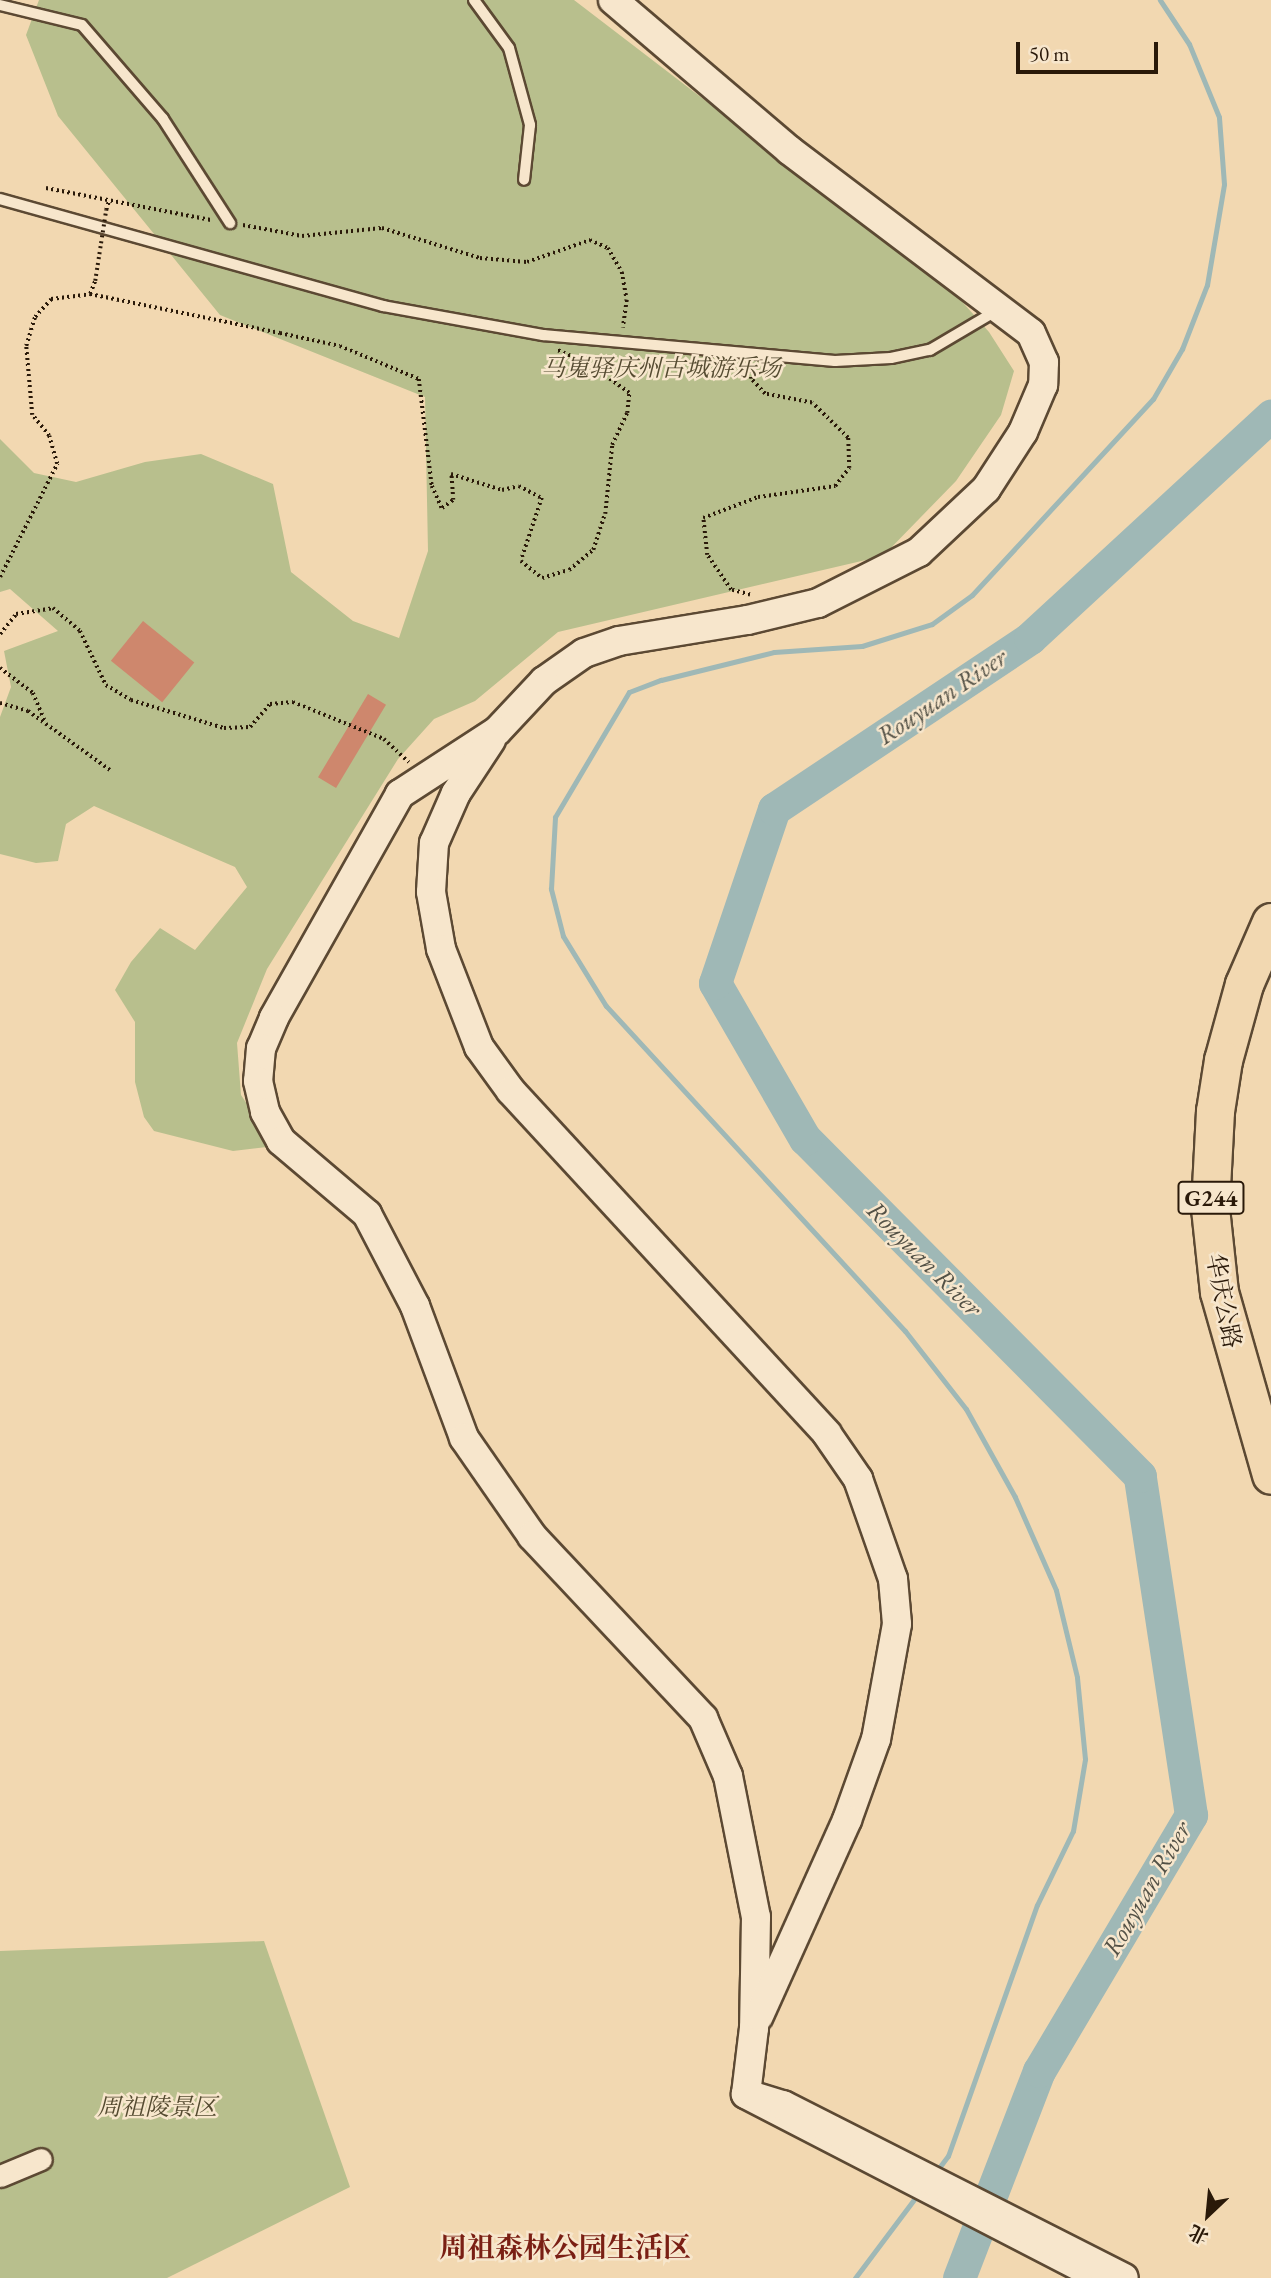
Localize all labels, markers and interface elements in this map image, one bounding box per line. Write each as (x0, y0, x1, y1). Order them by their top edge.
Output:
scale bar (1019, 28, 1161, 72)
text: 50 m (1029, 40, 1070, 67)
park label: 马嵬驿庆州古城游乐场 (541, 354, 781, 382)
water label: Rouyuan River (871, 642, 1013, 752)
road number: G244 (1176, 1178, 1246, 1218)
water label: Rouyuan River (860, 1195, 988, 1323)
street label: 华庆公路 (1201, 1251, 1247, 1351)
water label: Rouyuan River (1096, 1816, 1198, 1962)
park label: 周祖陵景区 (97, 2093, 217, 2121)
north arrow (1173, 2180, 1243, 2250)
text: 北 (1185, 2219, 1213, 2250)
district label: 周祖森林公园生活区 (439, 2230, 691, 2264)

